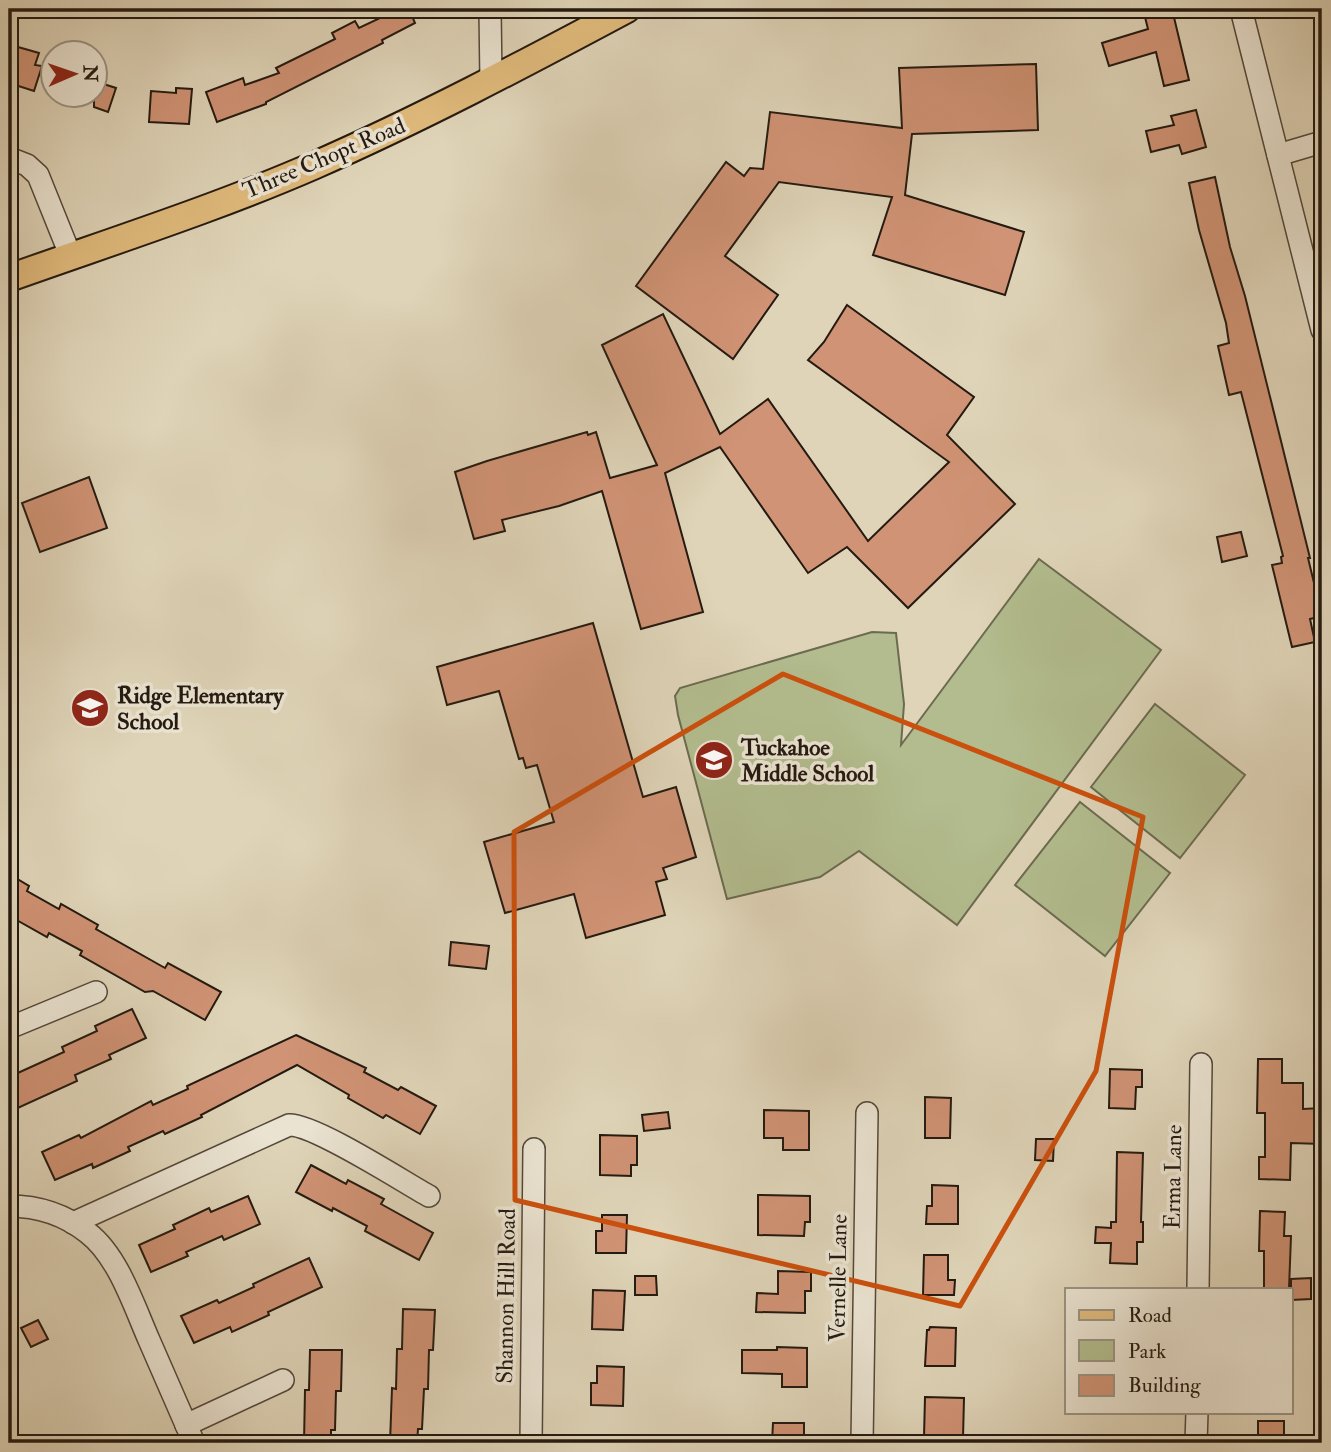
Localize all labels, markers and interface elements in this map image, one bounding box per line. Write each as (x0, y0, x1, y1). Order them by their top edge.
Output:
north arrow (38, 38, 108, 108)
text: N (78, 64, 102, 83)
street label: Three Chopt Road (238, 111, 410, 206)
place label: Ridge Elementary School (117, 681, 284, 736)
school or university icon: Ridge Elementary School (69, 687, 111, 729)
place label: Tuckahoe Middle School (740, 733, 875, 788)
school or university icon: Tuckahoe Middle School (693, 739, 735, 781)
street label: Erma Lane (1158, 1124, 1188, 1230)
street label: Shannon Hill Road (490, 1208, 522, 1384)
street label: Vernelle Lane (822, 1213, 854, 1342)
legend (1065, 1288, 1292, 1414)
text: Road (1128, 1302, 1173, 1329)
text: Park (1128, 1338, 1166, 1365)
text: Building (1128, 1372, 1201, 1399)

